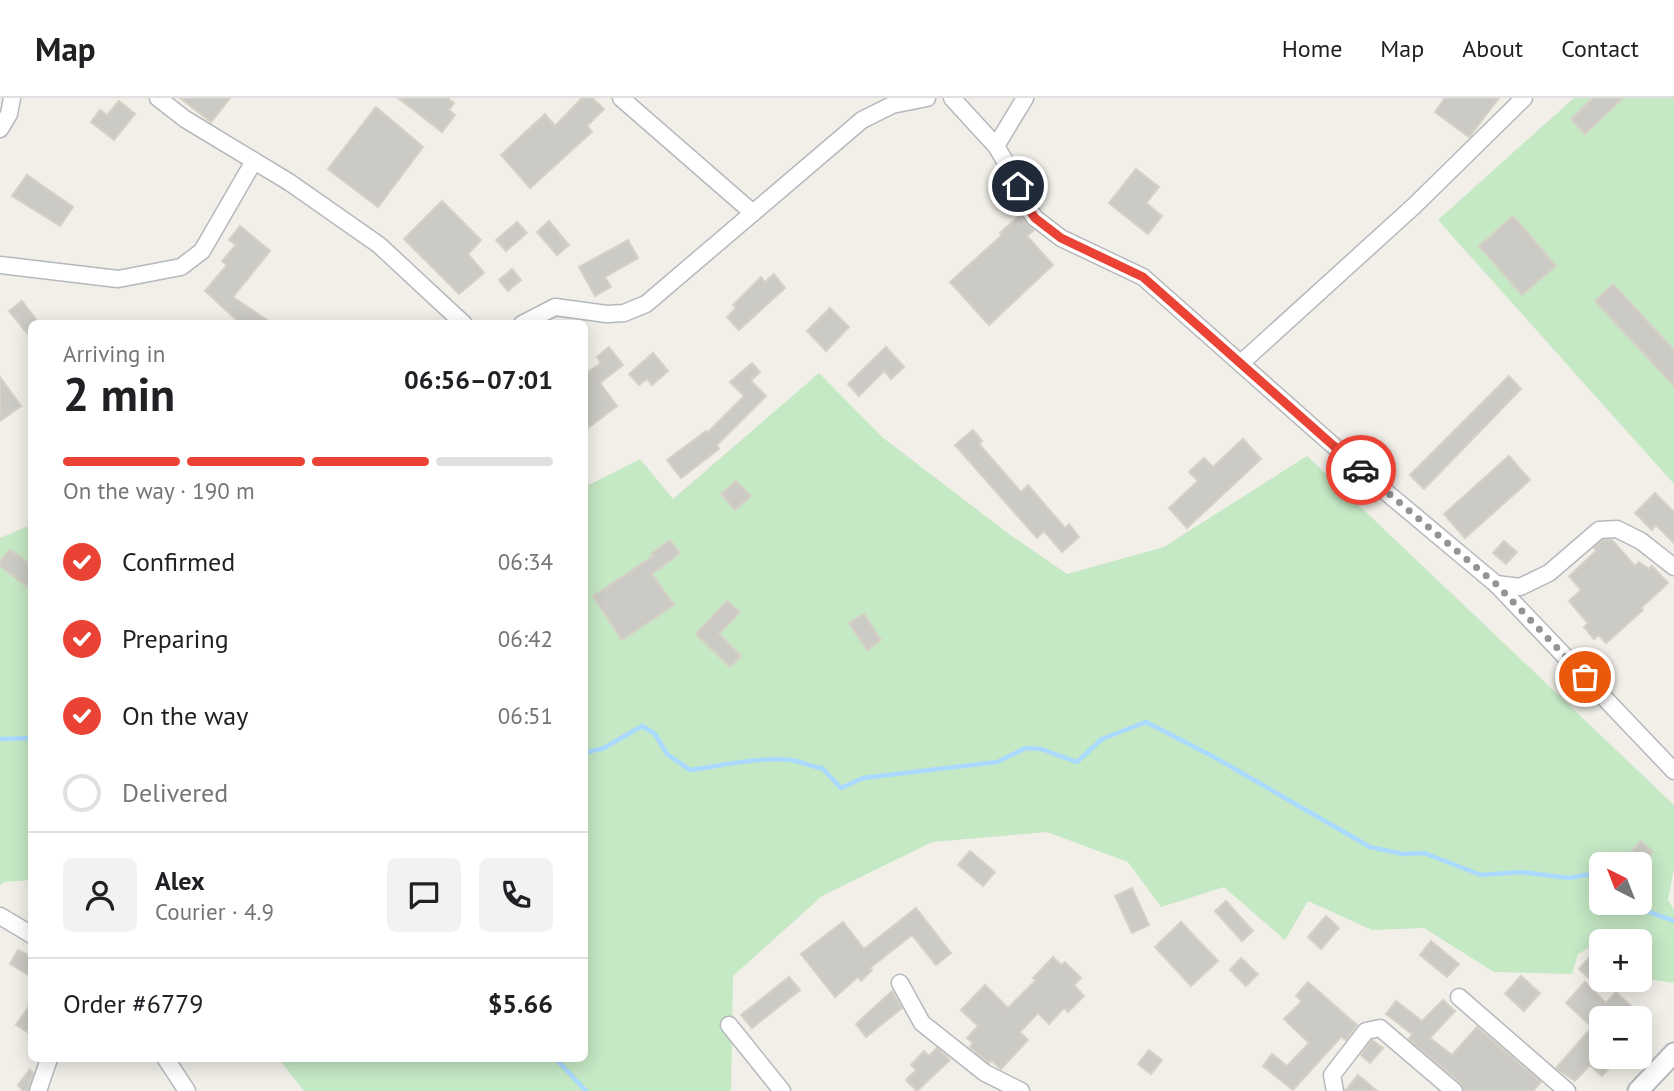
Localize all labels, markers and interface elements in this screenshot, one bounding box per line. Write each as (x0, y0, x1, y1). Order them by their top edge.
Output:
text: Map (35, 27, 96, 70)
text: Home (1282, 33, 1342, 64)
text: Map (1380, 33, 1424, 64)
text: About (1462, 33, 1523, 64)
text: Contact (1561, 33, 1639, 64)
pin (988, 156, 1048, 216)
icon: home (999, 167, 1037, 205)
text: Arriving in (63, 339, 165, 368)
text: 06:56–07:01 (404, 363, 553, 396)
text: 2 min (63, 364, 175, 424)
courier (1326, 435, 1396, 505)
icon: car (1342, 451, 1380, 489)
text: On the way · 190 m (63, 476, 255, 505)
icon: check (63, 543, 101, 581)
text: Confirmed (122, 545, 235, 578)
text: 06:34 (498, 547, 553, 576)
icon: check (63, 620, 101, 658)
text: Preparing (122, 622, 229, 655)
text: 06:42 (498, 624, 553, 653)
pin (1555, 647, 1615, 707)
icon: bag (1566, 658, 1604, 696)
icon: check (63, 697, 101, 735)
text: On the way (122, 699, 248, 732)
text: 06:51 (498, 701, 553, 730)
text: Delivered (122, 776, 228, 809)
north arrow (1589, 852, 1652, 915)
map controls (1589, 852, 1652, 1069)
button: person (63, 858, 137, 932)
button: chat (387, 858, 461, 932)
button: phone (479, 858, 553, 932)
text: Alex (155, 864, 205, 897)
text: Courier · 4.9 (155, 897, 274, 926)
button: + (1589, 929, 1652, 992)
text: Order #6779 (63, 987, 203, 1020)
text: $5.66 (488, 987, 553, 1020)
button: − (1589, 1006, 1652, 1069)

